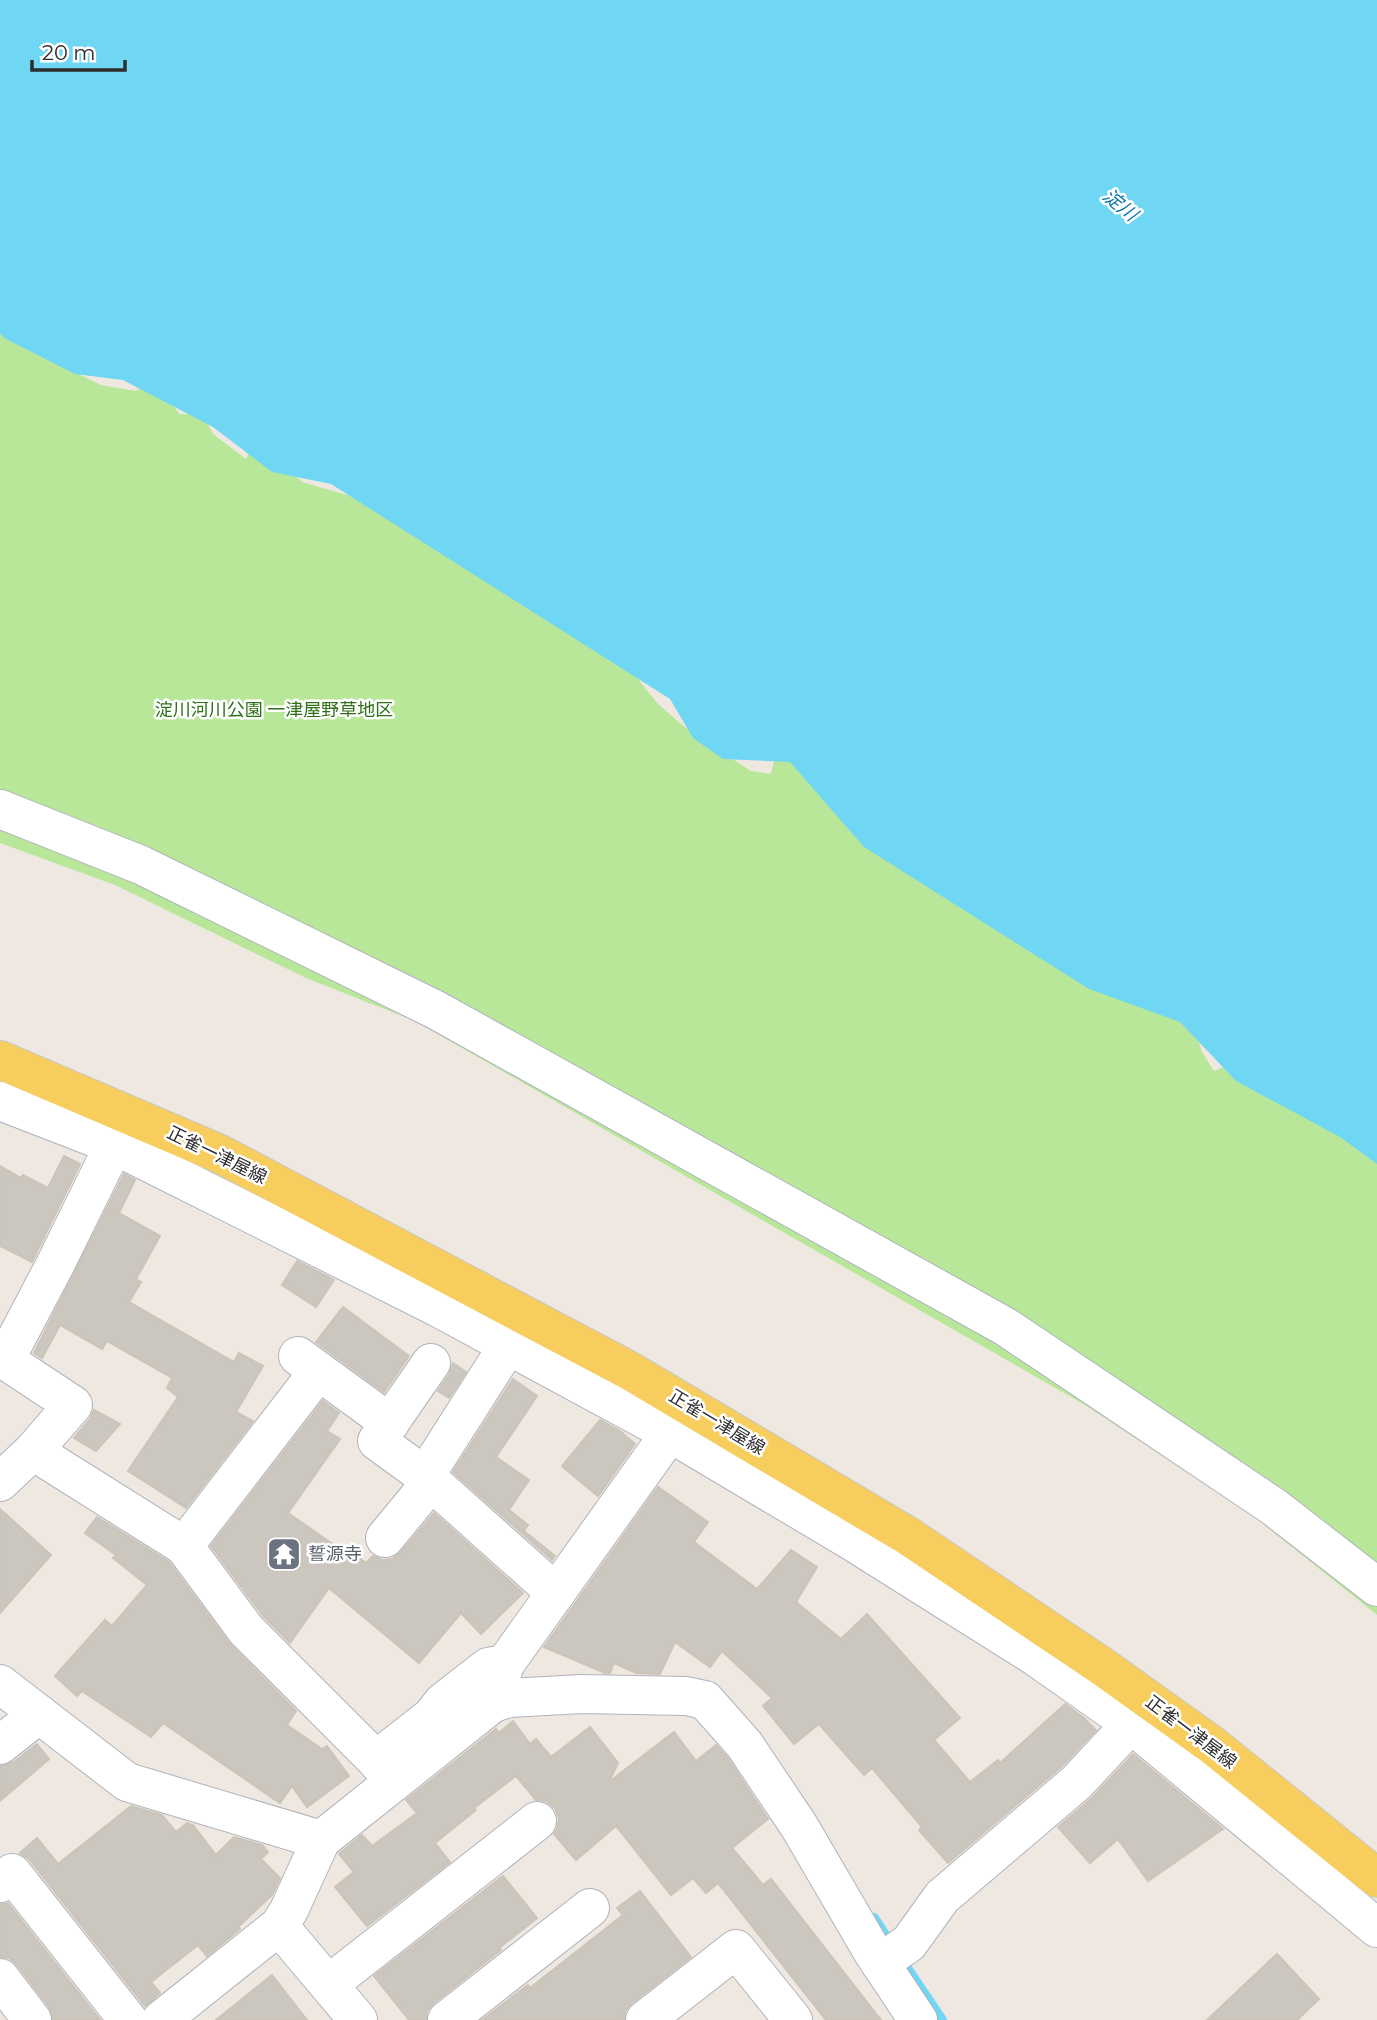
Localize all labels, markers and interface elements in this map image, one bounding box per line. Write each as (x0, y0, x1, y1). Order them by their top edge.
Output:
scale bar (32, 28, 124, 72)
text: 20 m (42, 40, 96, 65)
water label: 淀川 (1098, 184, 1144, 227)
park label: 淀川河川公園 一津屋野草地区 (155, 699, 393, 721)
street label: 正雀一津屋線 (164, 1121, 270, 1189)
street label: 正雀一津屋線 (665, 1385, 769, 1459)
temple icon: 誓源寺 (265, 1535, 303, 1573)
place label: 誓源寺 (308, 1543, 362, 1565)
street label: 正雀一津屋線 (1141, 1691, 1241, 1773)

